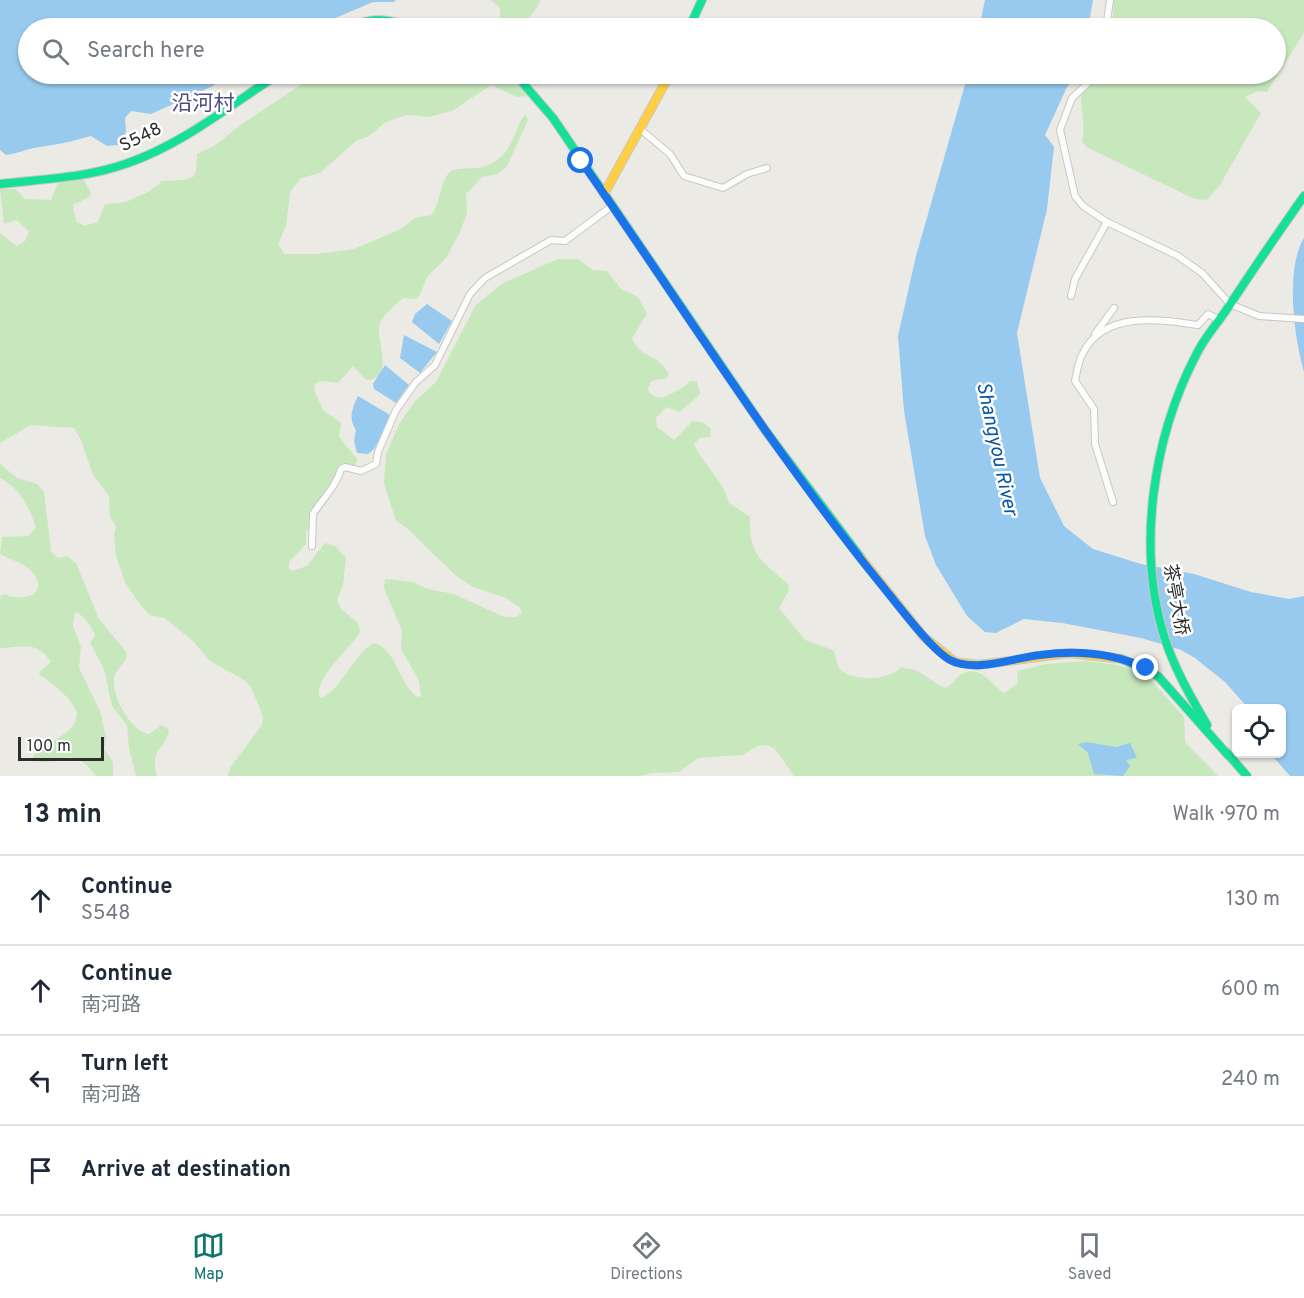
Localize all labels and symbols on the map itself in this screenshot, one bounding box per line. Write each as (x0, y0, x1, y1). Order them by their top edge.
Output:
district label: 沿河村 (172, 91, 235, 118)
street label: S548 (116, 118, 166, 158)
route start (567, 147, 593, 173)
water label: Shangyou River (969, 380, 1023, 520)
street label: 茶亭大桥 (1157, 563, 1193, 637)
route end (1132, 654, 1158, 680)
scale bar (18, 734, 104, 762)

